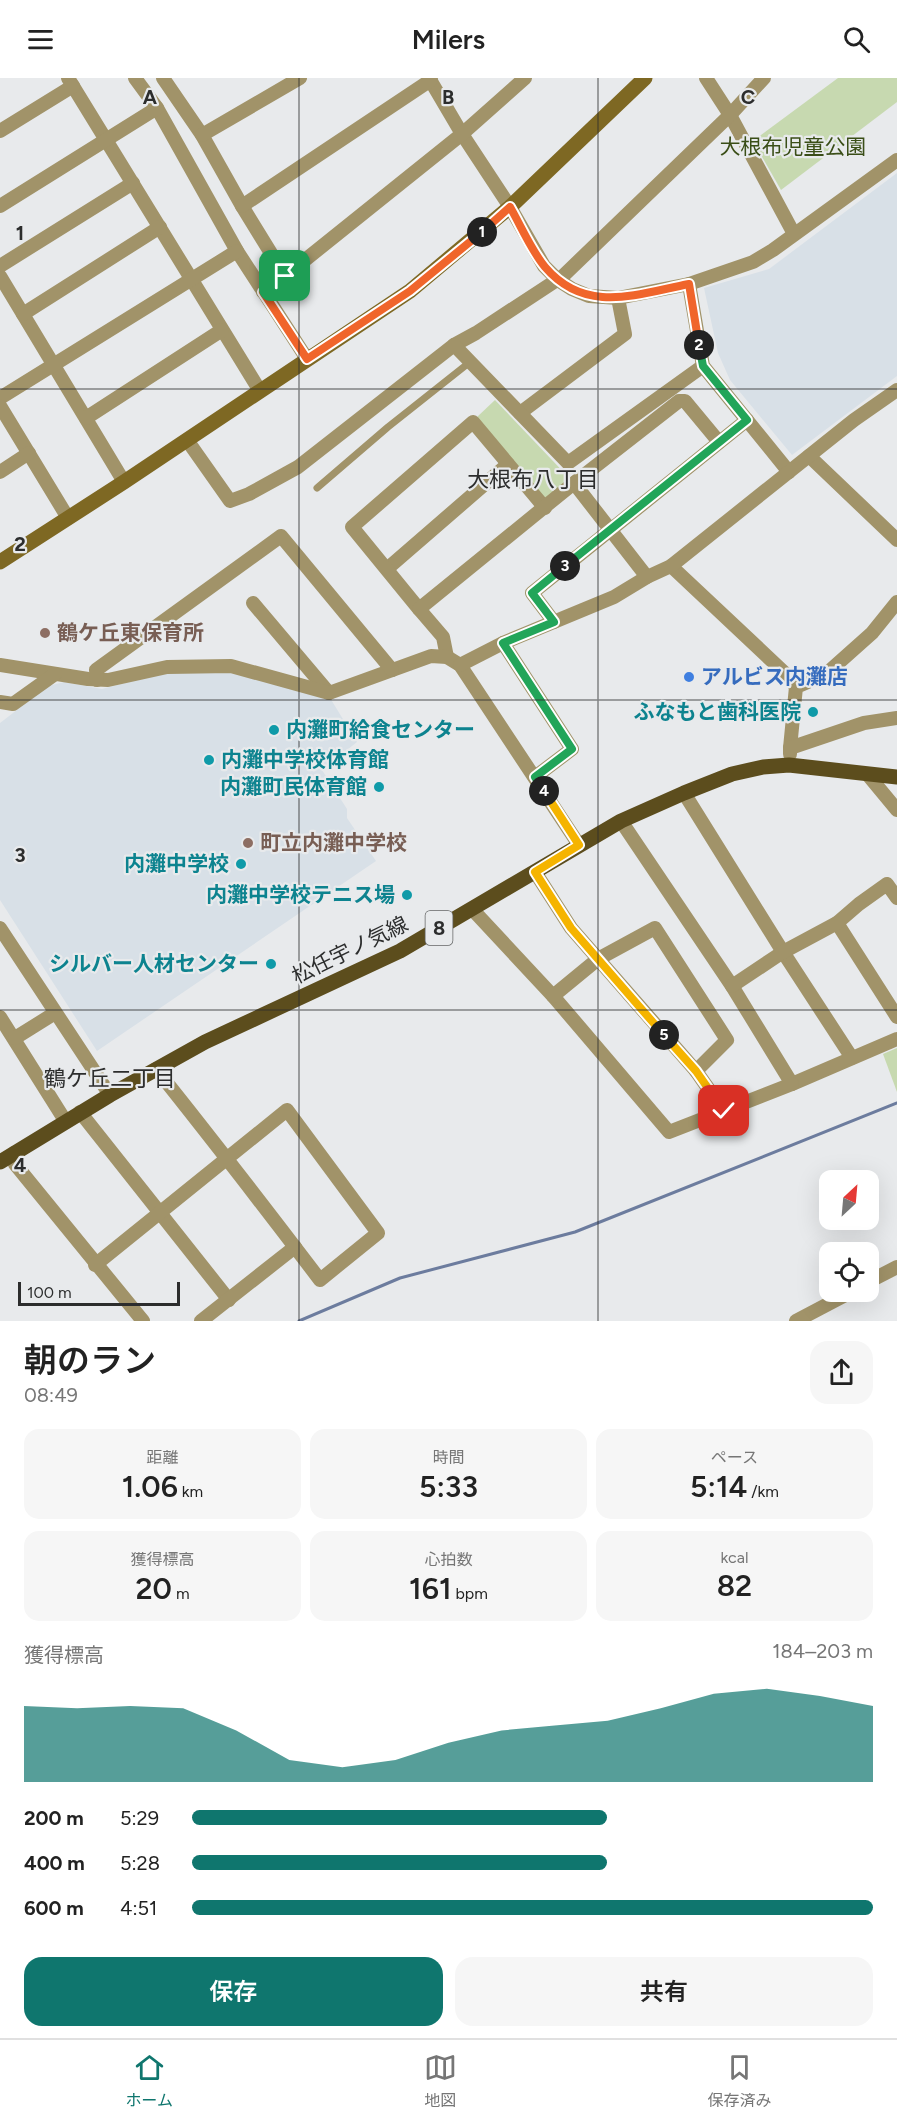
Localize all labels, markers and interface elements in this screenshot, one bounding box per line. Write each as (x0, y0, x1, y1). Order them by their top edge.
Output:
icon: menu (24, 23, 57, 56)
text: Milers (412, 23, 485, 56)
icon: search (840, 23, 873, 56)
text: A (143, 85, 158, 109)
text: B (442, 85, 454, 109)
text: C (741, 85, 755, 109)
park label: 大根布児童公園 (720, 134, 867, 159)
pin: 1 (467, 217, 497, 247)
text: 1 (16, 221, 24, 245)
text: 1 (479, 222, 485, 241)
pin (259, 250, 310, 301)
icon: arrive (268, 259, 301, 292)
pin: 2 (684, 330, 714, 360)
text: 2 (694, 335, 704, 354)
district label: 大根布八丁目 (467, 466, 599, 493)
text: 2 (14, 532, 26, 556)
pin: 3 (550, 551, 580, 581)
text: 3 (561, 556, 569, 575)
place label: 鶴ケ丘東保育所 (57, 620, 204, 645)
marker: 鶴ケ丘東保育所 (38, 626, 52, 640)
place label: アルビス内灘店 (701, 664, 848, 689)
marker: アルビス内灘店 (682, 670, 696, 684)
place label: ふなもと歯科医院 (633, 699, 801, 724)
marker: ふなもと歯科医院 (806, 705, 820, 719)
place label: 内灘町給食センター (286, 717, 475, 742)
marker: 内灘町給食センター (267, 723, 281, 737)
place label: 内灘中学校体育館 (221, 747, 389, 772)
marker: 内灘中学校体育館 (202, 753, 216, 767)
place label: 内灘町民体育館 (220, 774, 367, 799)
pin: 4 (529, 776, 559, 806)
marker: 内灘町民体育館 (372, 780, 386, 794)
text: 4 (539, 781, 549, 800)
place label: 町立内灘中学校 (260, 830, 407, 855)
marker: 町立内灘中学校 (241, 836, 255, 850)
text: 3 (14, 843, 26, 867)
place label: 内灘中学校 (124, 851, 229, 876)
marker: 内灘中学校 (234, 857, 248, 871)
place label: 内灘中学校テニス場 (206, 882, 395, 907)
marker: 内灘中学校テニス場 (400, 888, 414, 902)
street label: 松任宇ノ気線 (288, 911, 412, 988)
road number: 8 (426, 911, 452, 945)
place label: シルバー人材センター (49, 951, 259, 976)
marker: シルバー人材センター (264, 957, 278, 971)
pin: 5 (649, 1020, 679, 1050)
text: 5 (659, 1025, 669, 1044)
district label: 鶴ケ丘二丁目 (44, 1065, 176, 1092)
pin (698, 1085, 749, 1136)
icon: check (707, 1094, 740, 1127)
text: 4 (14, 1153, 27, 1177)
north arrow (819, 1170, 879, 1230)
map controls (819, 1170, 879, 1302)
button: locate (819, 1242, 879, 1302)
scale bar (18, 1279, 180, 1306)
text: 100 m (27, 1283, 72, 1302)
text: 朝のラン (24, 1341, 156, 1380)
button: share (810, 1341, 873, 1404)
text: 08:49 (24, 1383, 78, 1407)
text: 距離 (146, 1448, 179, 1467)
text: 時間 (432, 1448, 465, 1467)
text: ペース (711, 1448, 758, 1467)
text: 1.06 (122, 1468, 178, 1505)
text: 5:33 (419, 1468, 478, 1505)
text: 5:14 (690, 1468, 747, 1505)
text: km (178, 1482, 203, 1501)
text: /km (747, 1482, 779, 1501)
text: kcal (721, 1548, 748, 1567)
text: 獲得標高 (130, 1550, 195, 1569)
text: 心拍数 (424, 1550, 473, 1569)
text: 82 (717, 1567, 752, 1604)
text: 20 (135, 1570, 172, 1607)
text: 161 (409, 1570, 451, 1607)
text: m (172, 1584, 190, 1603)
text: bpm (451, 1584, 488, 1603)
text: 184–203 m (772, 1639, 873, 1663)
text: 獲得標高 (24, 1643, 104, 1667)
text: 200 m (24, 1806, 84, 1830)
text: 5:29 (120, 1806, 159, 1830)
text: 400 m (24, 1851, 85, 1875)
text: 5:28 (120, 1851, 160, 1875)
text: 600 m (24, 1896, 84, 1920)
text: 4:51 (120, 1896, 157, 1920)
button: 保存 (24, 1957, 443, 2026)
button: 共有 (455, 1957, 873, 2026)
tab: ホーム (125, 2051, 173, 2111)
tab: 地図 (424, 2051, 457, 2111)
tab: 保存済み (708, 2051, 772, 2111)

